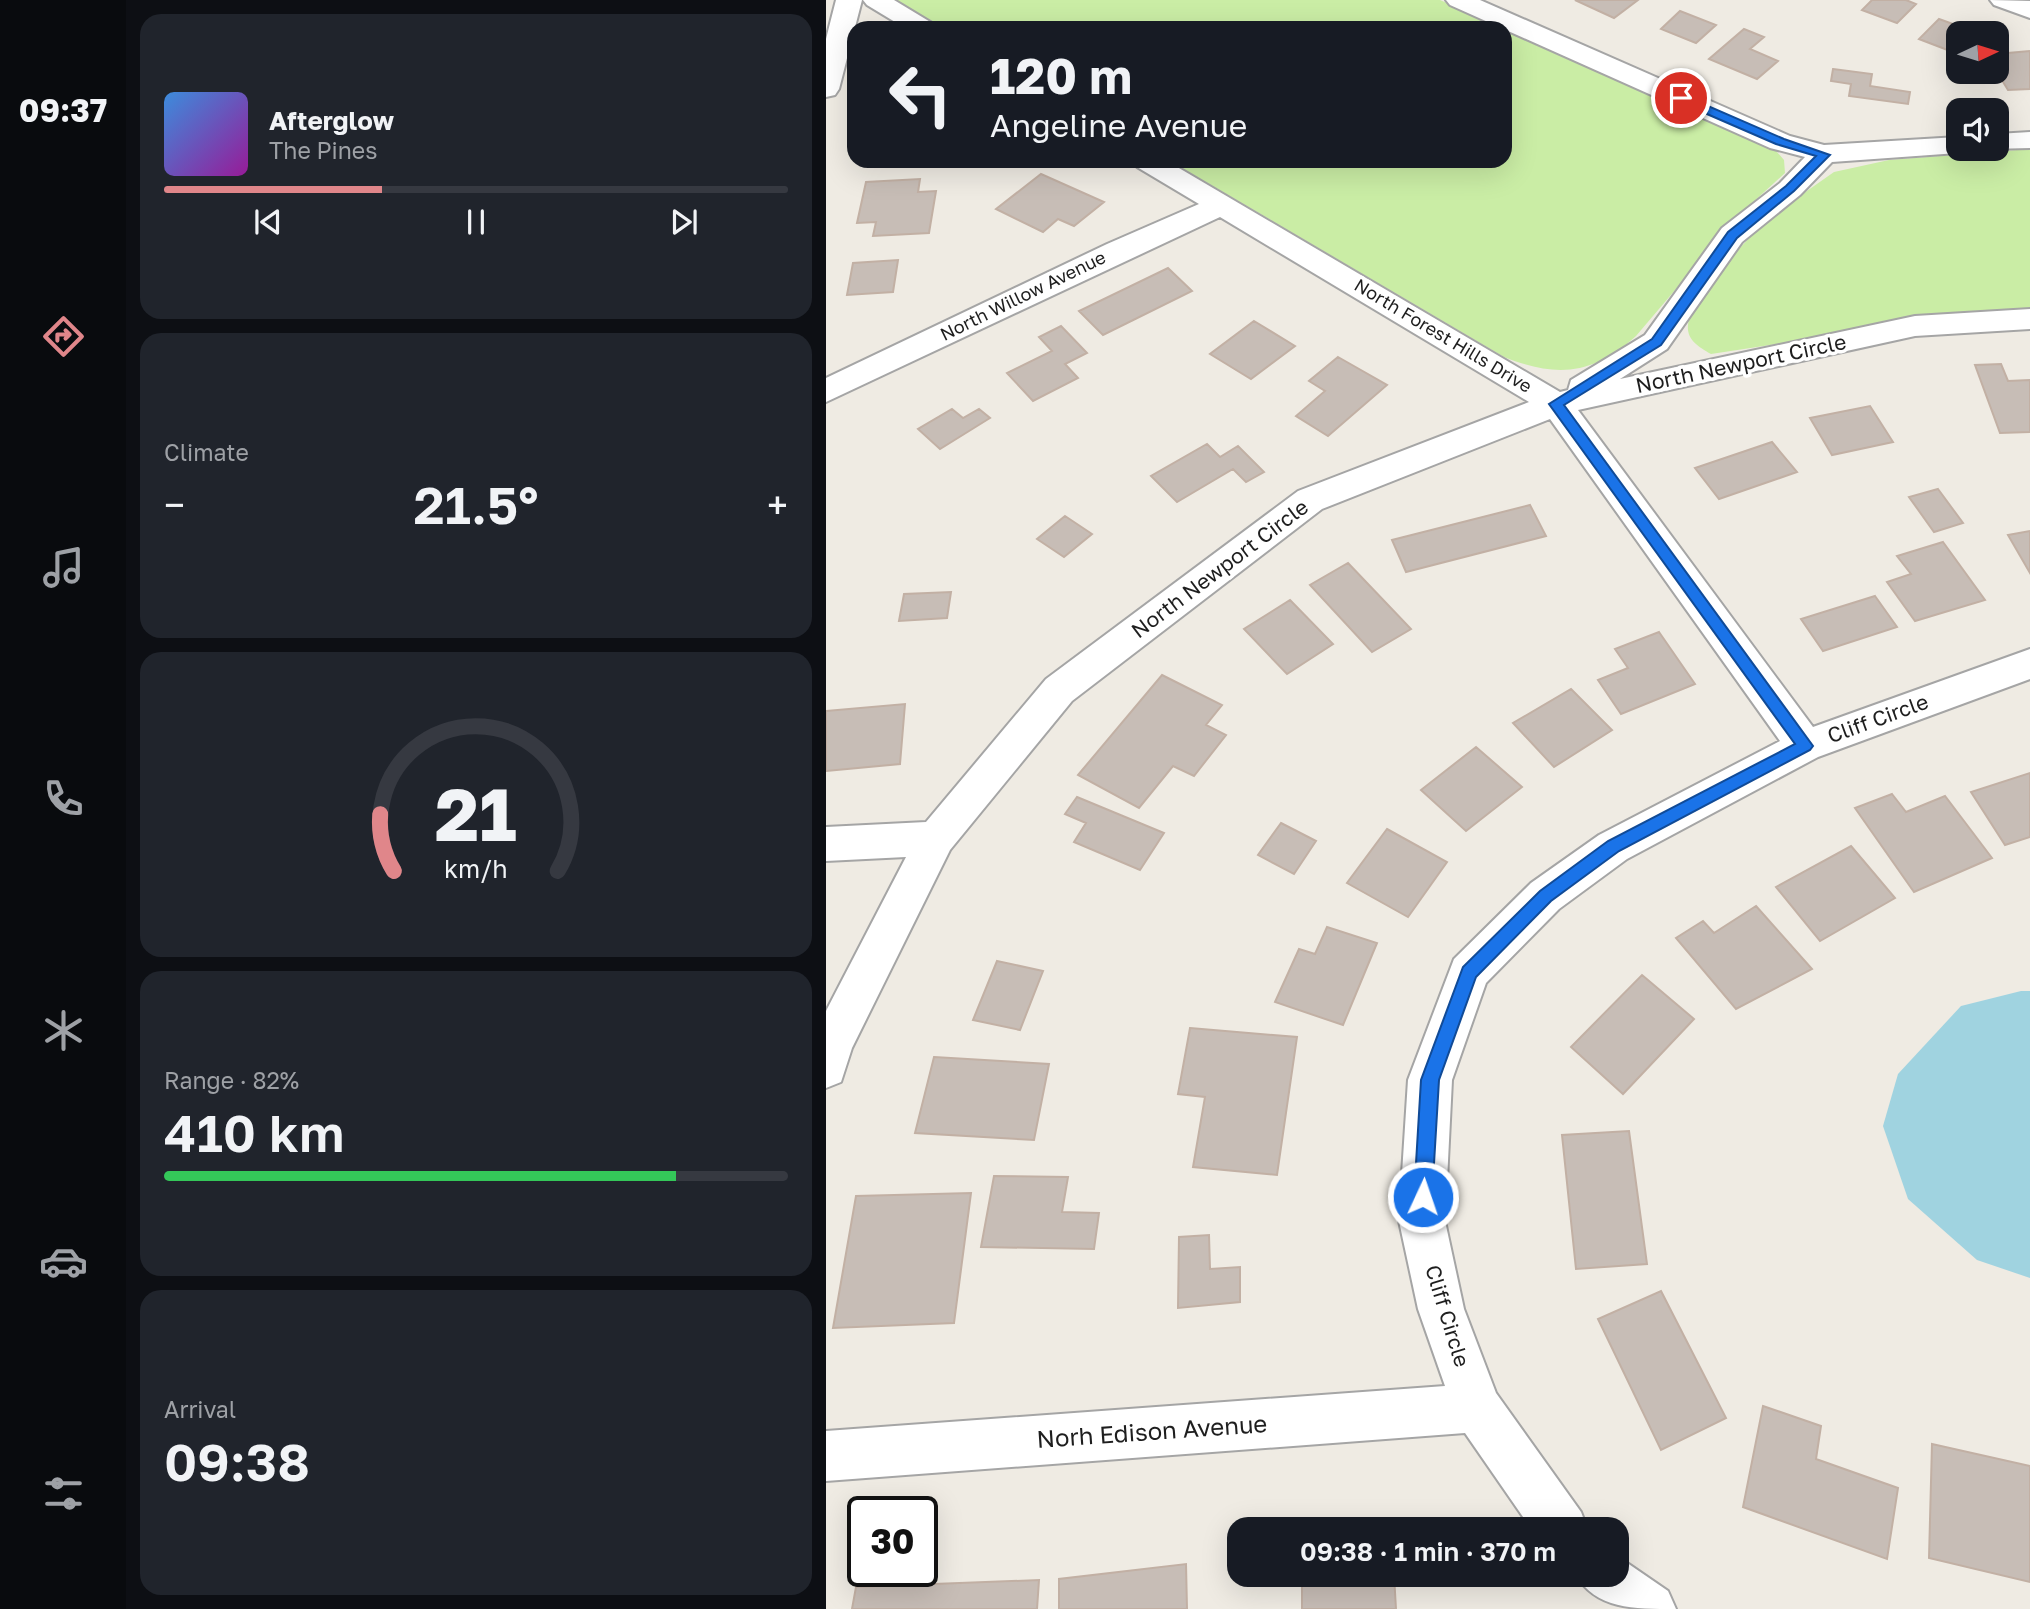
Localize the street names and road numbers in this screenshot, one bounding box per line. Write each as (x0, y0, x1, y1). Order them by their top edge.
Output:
street label: North Willow Avenue (936, 245, 1109, 345)
street label: North Forest Hills Drive (1351, 273, 1536, 397)
street label: North Newport Circle (1633, 328, 1848, 398)
street label: North Newport Circle (1126, 493, 1313, 643)
street label: Cliff Circle (1824, 688, 1932, 748)
street label: Cliff Circle (1420, 1261, 1476, 1370)
street label: Norh Edison Avenue (1036, 1408, 1268, 1453)

